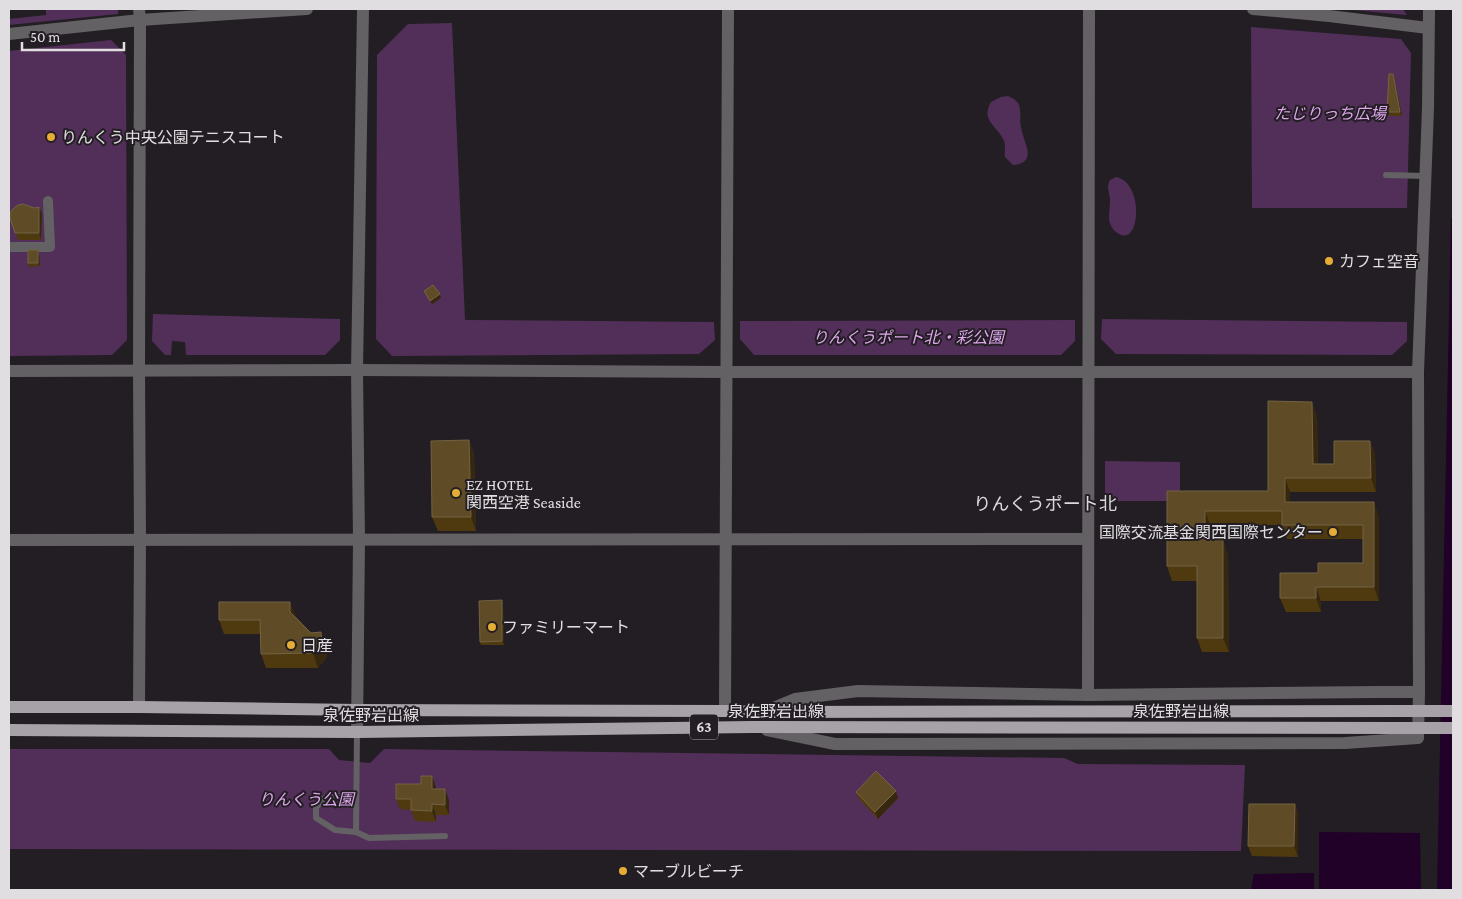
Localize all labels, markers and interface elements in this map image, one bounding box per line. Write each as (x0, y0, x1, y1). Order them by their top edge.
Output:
scale bar (22, 20, 125, 52)
text: 50 m (30, 29, 60, 45)
park label: たじりっち広場 (1274, 105, 1388, 122)
place label: りんくう中央公園テニスコート (61, 129, 285, 146)
marker: りんくう中央公園テニスコート (45, 131, 57, 143)
place label: カフェ空音 (1339, 253, 1419, 270)
marker: カフェ空音 (1323, 255, 1335, 267)
park label: りんくうポート北・彩公園 (812, 329, 1006, 346)
place label: EZ HOTEL 関西空港 Seaside (466, 476, 581, 511)
marker: EZ HOTEL 関西空港 Seaside (450, 487, 462, 499)
district label: りんくうポート北 (973, 494, 1117, 514)
place label: 国際交流基金関西国際センター (1099, 524, 1323, 541)
marker: 国際交流基金関西国際センター (1327, 526, 1339, 538)
place label: ファミリーマート (502, 619, 630, 636)
marker: ファミリーマート (486, 621, 498, 633)
place label: 日産 (301, 637, 333, 654)
marker: 日産 (285, 639, 297, 651)
street label: 泉佐野岩出線 (728, 703, 824, 720)
street label: 泉佐野岩出線 (1133, 703, 1229, 720)
street label: 泉佐野岩出線 (323, 707, 419, 724)
road number: 63 (690, 714, 718, 740)
park label: りんくう公園 (258, 791, 356, 808)
place label: マーブルビーチ (633, 863, 744, 880)
marker: マーブルビーチ (617, 865, 629, 877)

